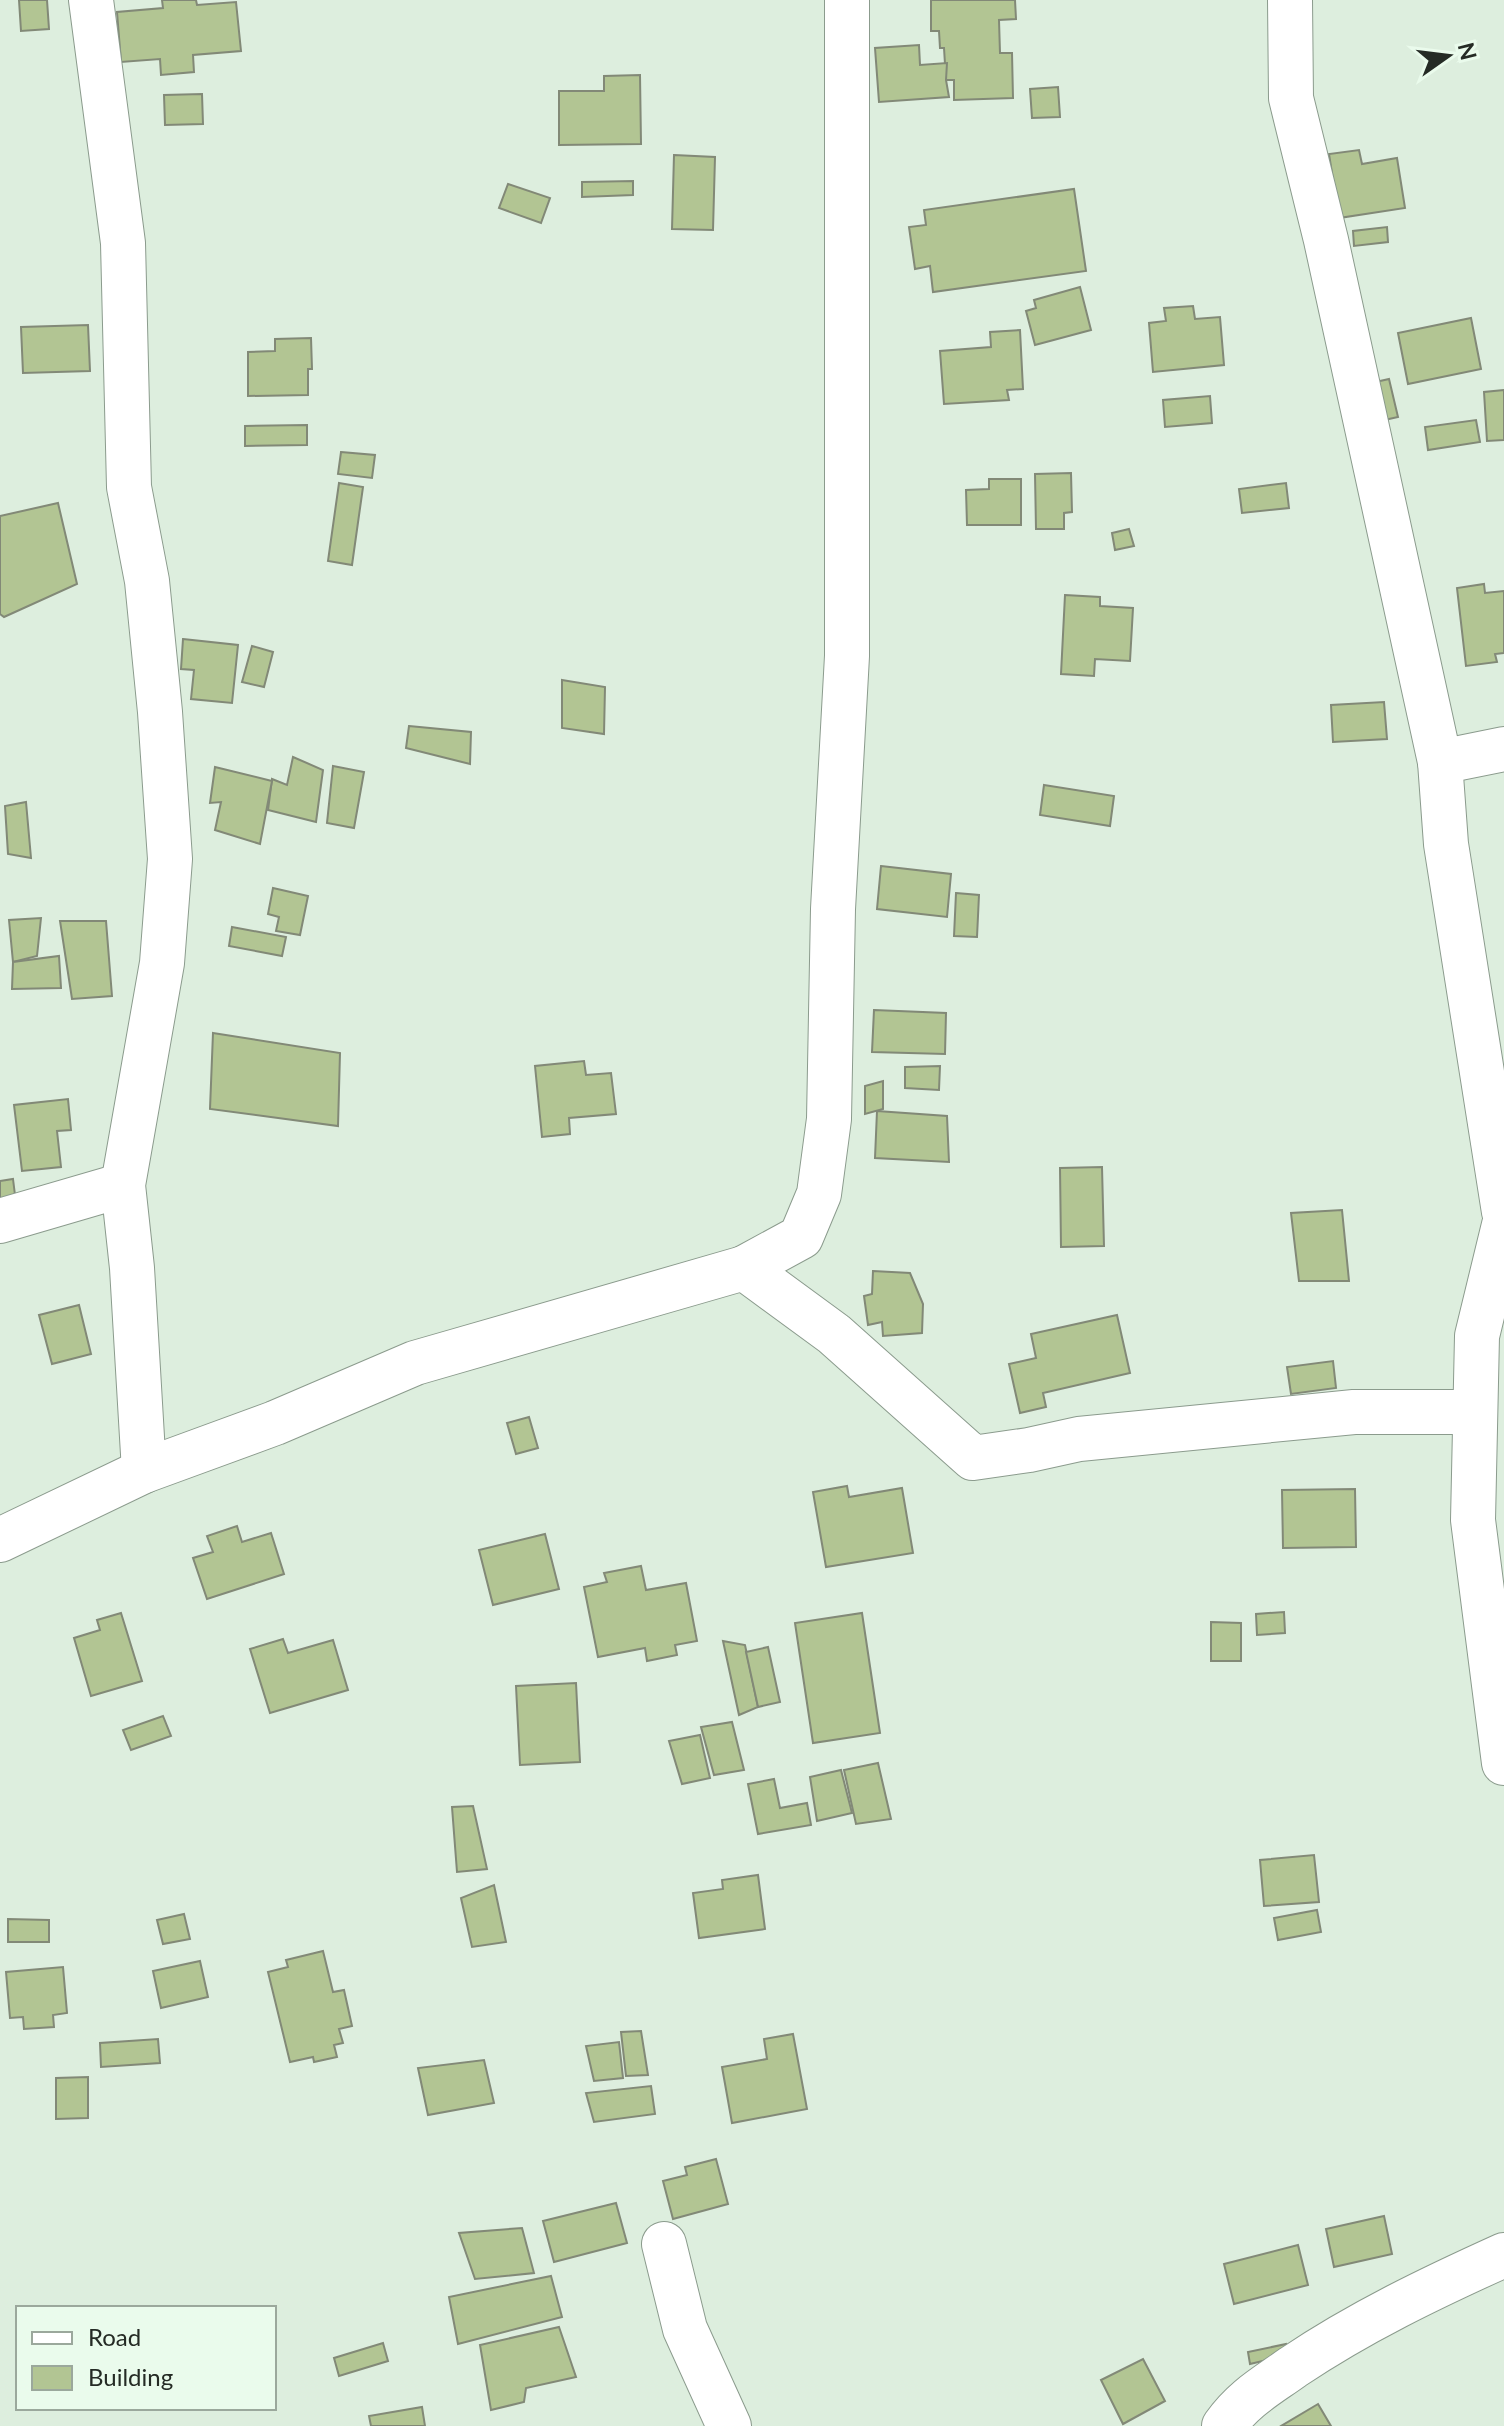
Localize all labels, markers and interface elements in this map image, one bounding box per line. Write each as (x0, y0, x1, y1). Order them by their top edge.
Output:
north arrow (1408, 16, 1488, 96)
text: N (1453, 40, 1483, 63)
legend (16, 2306, 276, 2410)
text: Road (88, 2322, 141, 2351)
text: Building (88, 2362, 173, 2391)

